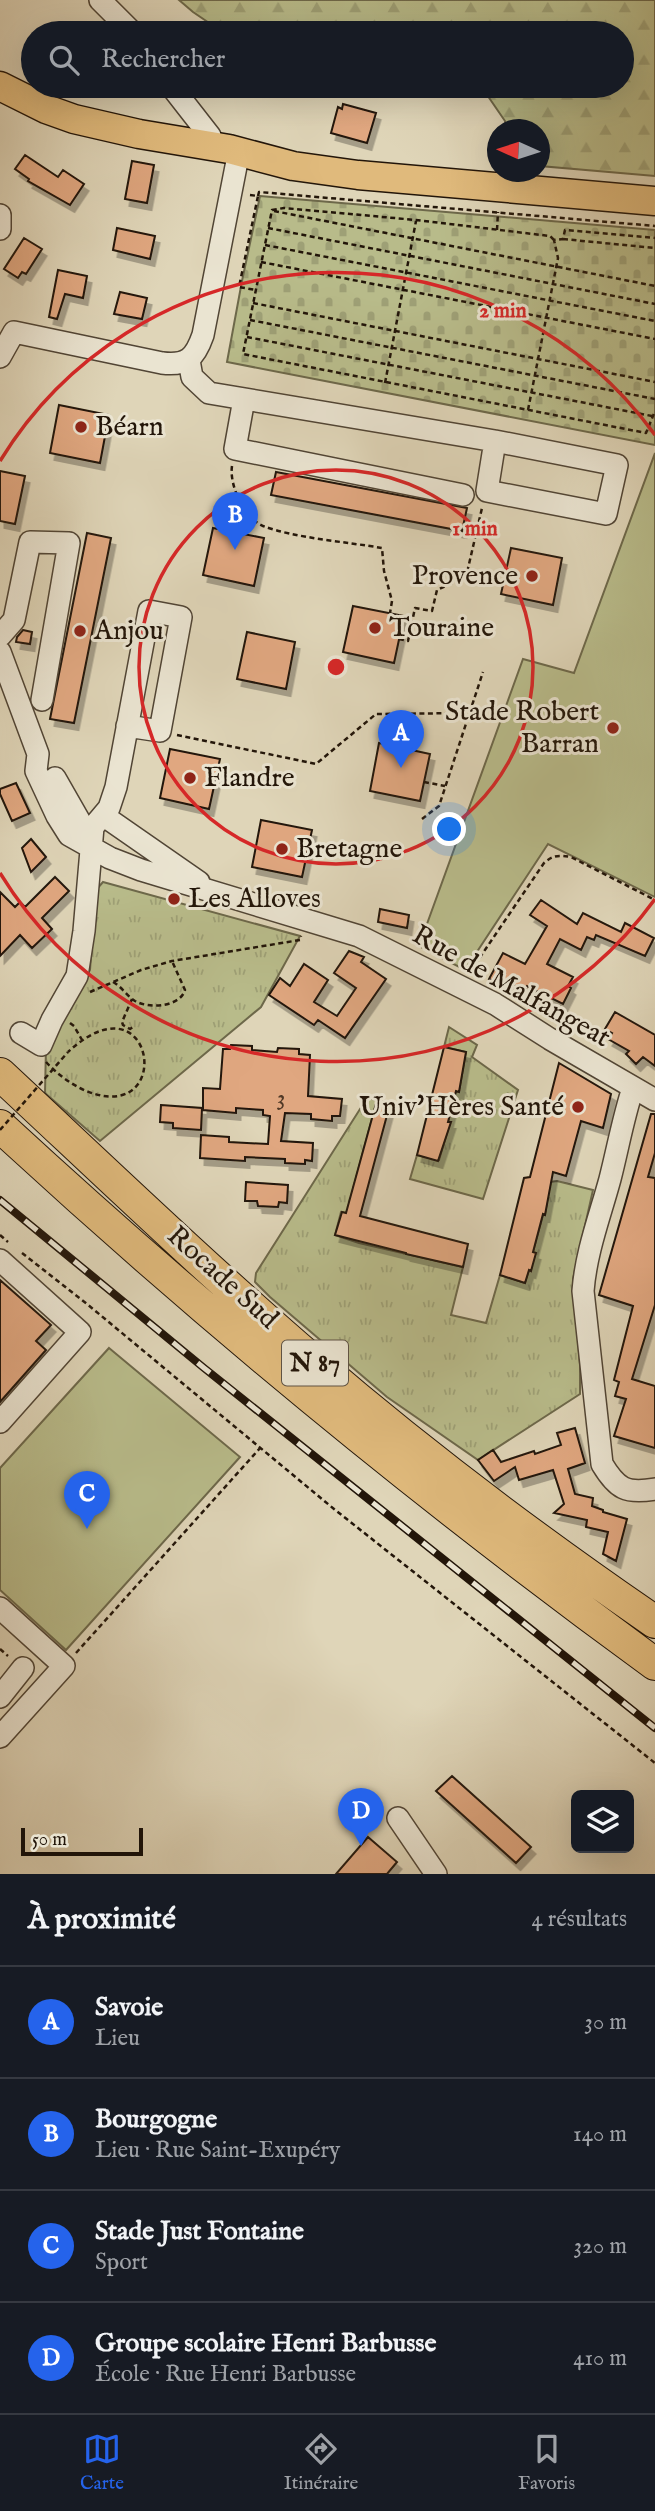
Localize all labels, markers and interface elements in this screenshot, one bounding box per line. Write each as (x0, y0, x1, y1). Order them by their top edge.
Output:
search box (21, 21, 634, 98)
icon: search (45, 41, 83, 79)
text: Rechercher (101, 43, 225, 76)
north arrow (487, 119, 550, 182)
text: 2 min (479, 298, 527, 325)
place label: Béarn (95, 410, 164, 445)
marker: Béarn (73, 419, 89, 435)
pin: B (212, 492, 258, 550)
text: 1 min (452, 516, 498, 543)
place label: Provence (412, 559, 518, 594)
marker: Provence (524, 568, 540, 584)
place label: Touraine (389, 611, 494, 646)
place label: Anjou (93, 614, 164, 649)
marker: Touraine (367, 620, 383, 636)
marker: Anjou (72, 623, 88, 639)
centre of rings (324, 655, 348, 679)
place label: Stade Robert Barran (445, 695, 599, 762)
pin: A (378, 710, 424, 768)
marker: Stade Robert Barran (605, 720, 621, 736)
place label: Flandre (204, 761, 295, 796)
marker: Flandre (182, 770, 198, 786)
your location (432, 812, 466, 846)
place label: Bretagne (296, 832, 402, 867)
marker: Bretagne (274, 841, 290, 857)
place label: Les Alloves (188, 882, 321, 917)
marker: Les Alloves (166, 891, 182, 907)
street label: Rue de Malfangeat (406, 918, 617, 1056)
house number: 3 (277, 1083, 285, 1114)
place label: Univ'Hères Santé (359, 1090, 564, 1125)
marker: Univ'Hères Santé (570, 1099, 586, 1115)
street label: Rocade Sud (159, 1219, 285, 1337)
road number: N 87 (282, 1340, 348, 1386)
pin: C (64, 1471, 110, 1529)
pin: D (338, 1788, 384, 1846)
map controls (571, 1790, 634, 1853)
button: layers (571, 1790, 634, 1853)
scale bar (21, 1825, 144, 1857)
text: 50 m (32, 1828, 67, 1852)
text: À proximité (28, 1901, 176, 1939)
text: 4 résultats (532, 1905, 627, 1934)
text: Savoie (95, 1991, 163, 2024)
text: A (43, 2008, 59, 2037)
text: 30 m (584, 2008, 627, 2037)
text: Lieu (95, 2024, 140, 2053)
text: Bourgogne (95, 2103, 217, 2136)
text: B (43, 2120, 59, 2149)
text: 140 m (573, 2120, 627, 2149)
text: Lieu · Rue Saint-Exupéry (95, 2136, 340, 2165)
text: Stade Just Fontaine (95, 2215, 304, 2248)
text: C (43, 2232, 59, 2261)
text: 320 m (574, 2232, 627, 2261)
text: Sport (95, 2248, 148, 2277)
text: Groupe scolaire Henri Barbusse (95, 2327, 436, 2360)
text: D (42, 2344, 60, 2373)
text: 410 m (573, 2344, 627, 2373)
text: École · Rue Henri Barbusse (95, 2360, 356, 2389)
tab: Carte (80, 2430, 124, 2496)
tab: Itinéraire (284, 2430, 358, 2496)
tab: Favoris (518, 2430, 575, 2496)

